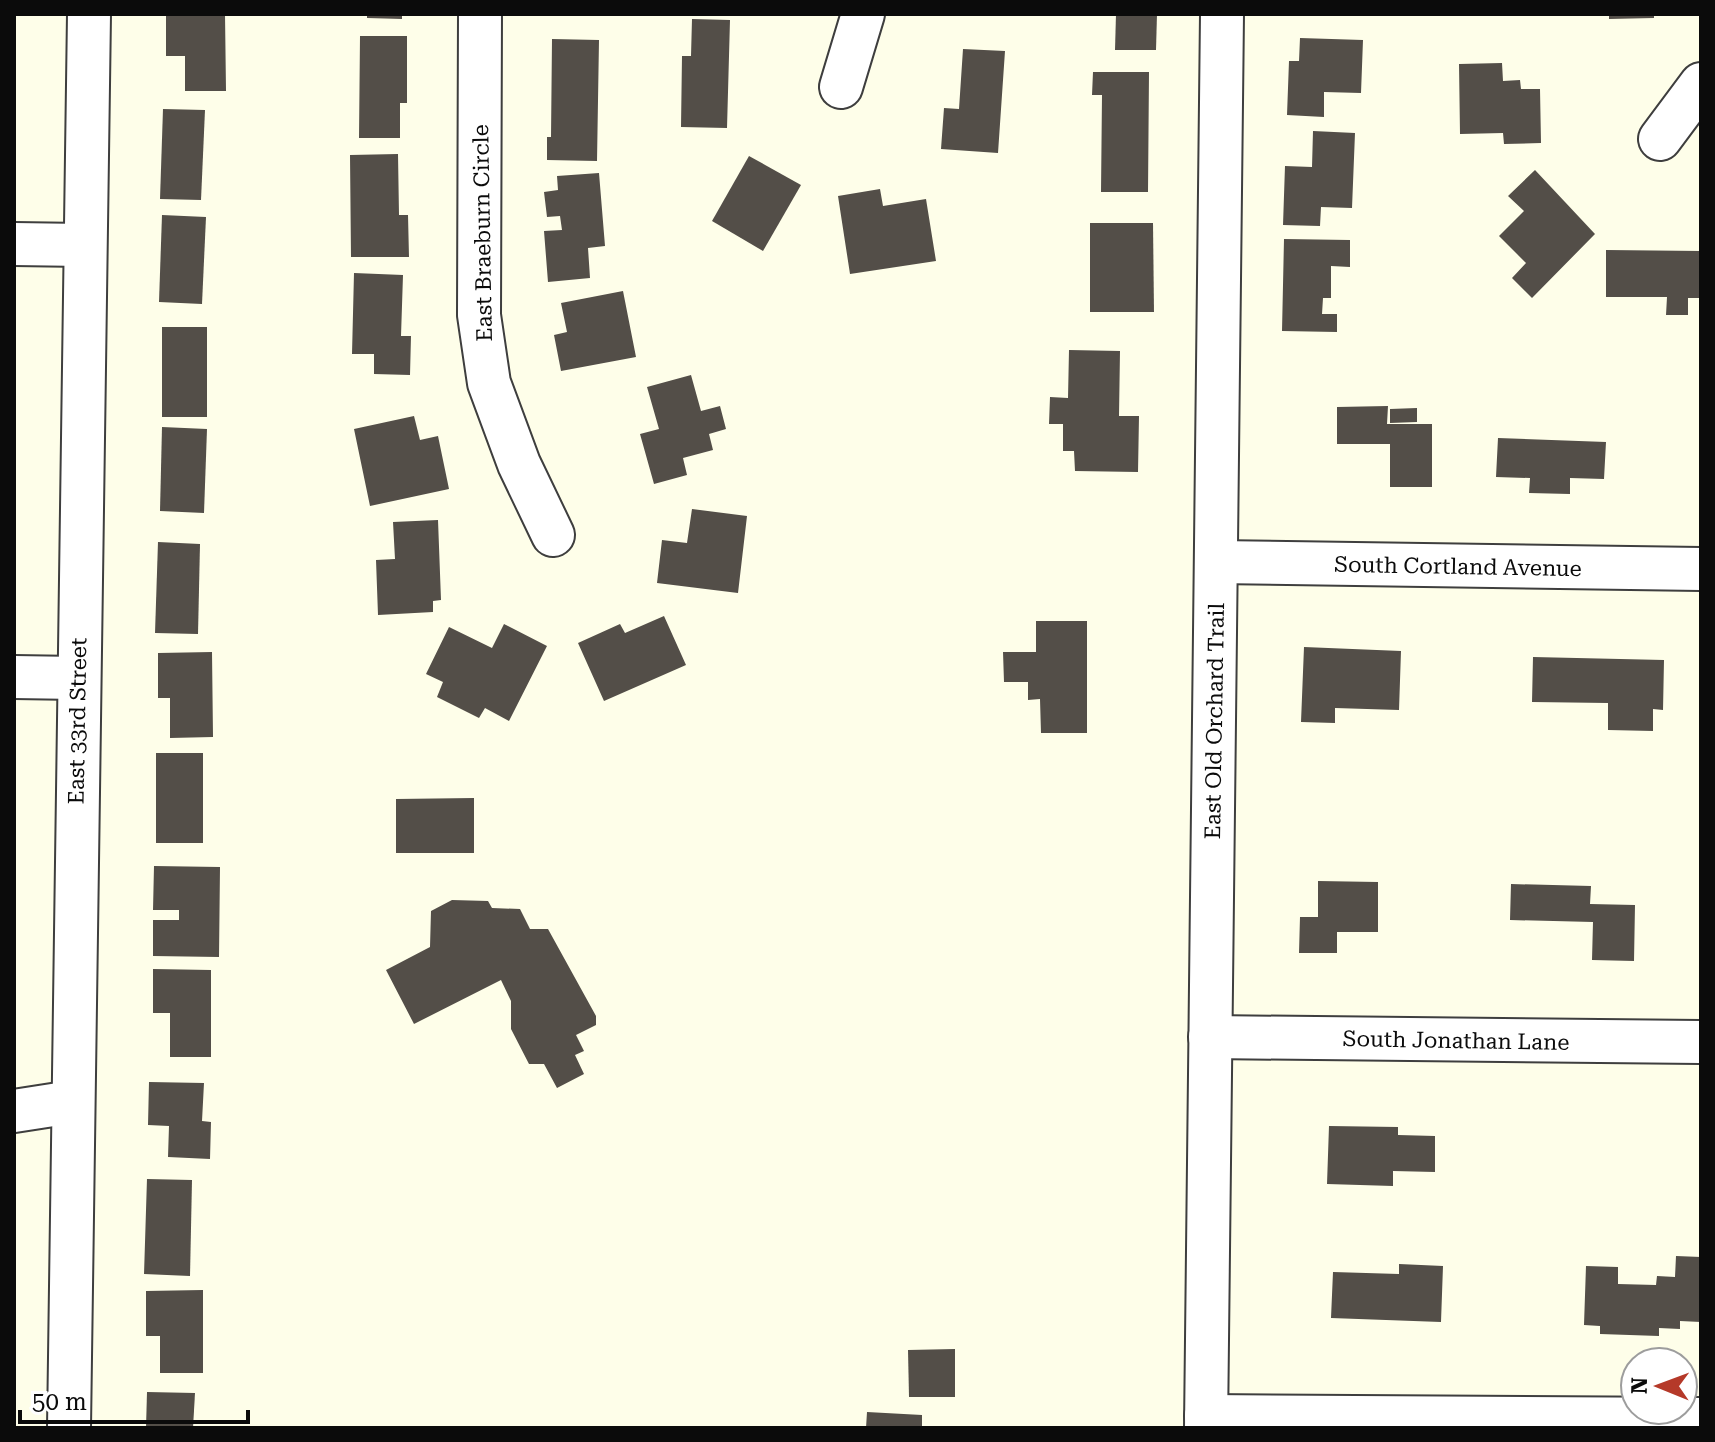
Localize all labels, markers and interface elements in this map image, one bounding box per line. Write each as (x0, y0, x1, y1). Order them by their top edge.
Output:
street label: East Braeburn Circle (468, 124, 497, 342)
street label: South Cortland Avenue (1334, 552, 1582, 581)
street label: East Old Orchard Trail (1200, 602, 1229, 839)
street label: East 33rd Street (64, 638, 91, 805)
street label: South Jonathan Lane (1342, 1026, 1570, 1055)
north arrow (1619, 1346, 1699, 1426)
scale bar (20, 1374, 248, 1424)
text: N (1627, 1377, 1652, 1394)
text: 50 m (32, 1388, 87, 1416)

